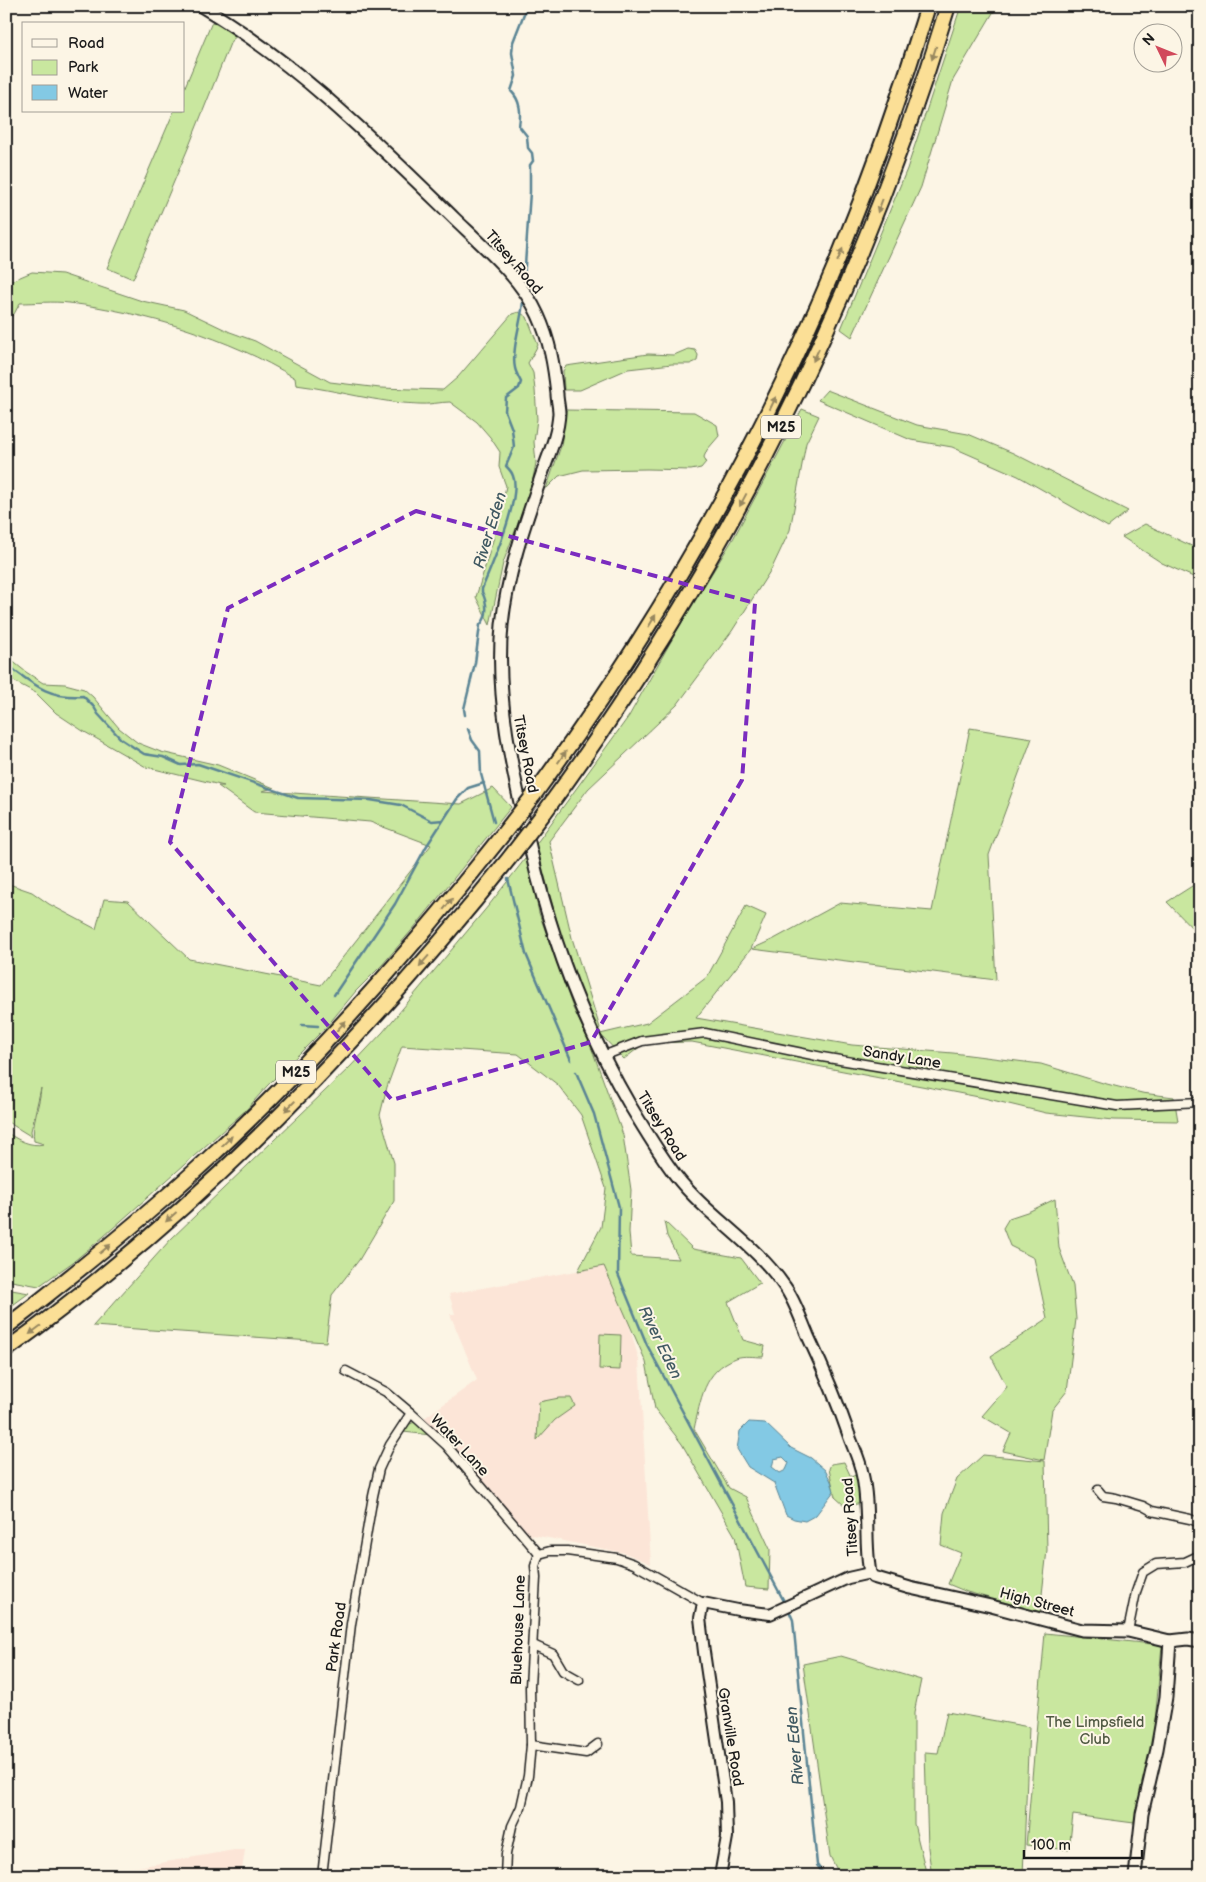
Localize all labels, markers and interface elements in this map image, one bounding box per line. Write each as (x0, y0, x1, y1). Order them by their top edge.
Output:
legend (22, 22, 185, 112)
north arrow (1134, 22, 1184, 72)
text: N (1139, 30, 1159, 49)
text: Road (68, 34, 104, 53)
one-way arrow (930, 45, 937, 60)
text: Park (68, 58, 99, 77)
text: Water (68, 84, 108, 103)
one-way arrow (875, 199, 883, 213)
street label: Titsey Road (481, 226, 547, 298)
one-way arrow (836, 248, 844, 262)
one-way arrow (812, 348, 820, 362)
one-way arrow (769, 396, 777, 410)
road number: M25 (761, 416, 801, 438)
water label: River Eden (470, 490, 511, 571)
one-way arrow (738, 494, 747, 507)
one-way arrow (647, 615, 656, 628)
street label: Titsey Road (509, 714, 542, 795)
one-way arrow (557, 750, 567, 763)
one-way arrow (442, 897, 453, 910)
one-way arrow (419, 955, 430, 968)
one-way arrow (335, 1020, 347, 1032)
street label: Sandy Lane (862, 1042, 942, 1073)
road number: M25 (276, 1060, 316, 1084)
street label: Titsey Road (633, 1088, 690, 1165)
one-way arrow (284, 1100, 296, 1112)
one-way arrow (220, 1135, 232, 1147)
one-way arrow (165, 1211, 177, 1222)
one-way arrow (98, 1243, 111, 1254)
water label: River Eden (634, 1303, 686, 1382)
one-way arrow (29, 1324, 42, 1335)
street label: Water Lane (426, 1410, 493, 1480)
street label: Titsey Road (838, 1477, 863, 1557)
street label: Bluehouse Lane (507, 1574, 530, 1685)
street label: High Street (998, 1583, 1077, 1622)
street label: Park Road (322, 1601, 351, 1673)
street label: Granville Road (713, 1686, 748, 1788)
water label: River Eden (783, 1706, 808, 1786)
park label: The Limpsfield Club (1046, 1713, 1144, 1749)
scale bar (1024, 1827, 1141, 1859)
text: 100 m (1031, 1836, 1071, 1855)

